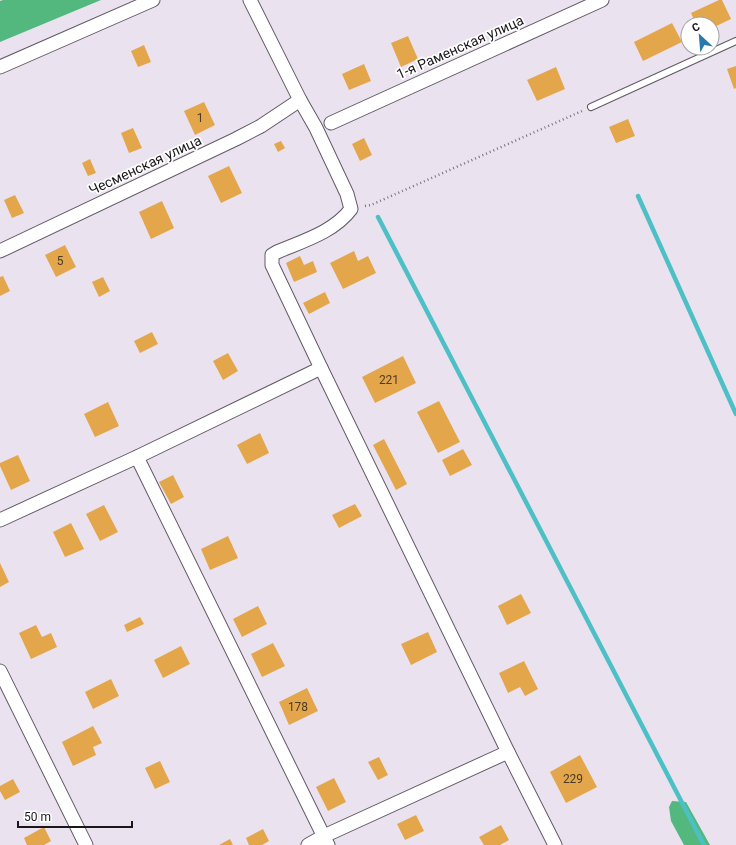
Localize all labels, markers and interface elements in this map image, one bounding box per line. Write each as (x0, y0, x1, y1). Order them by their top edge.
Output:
street label: 1-я Раменская улица (394, 12, 526, 82)
north arrow (680, 16, 720, 56)
text: С (690, 20, 702, 35)
house number: 1 (197, 111, 203, 125)
street label: Чесменская улица (86, 132, 204, 198)
house number: 5 (57, 254, 64, 268)
house number: 221 (379, 373, 399, 387)
house number: 178 (288, 700, 308, 714)
house number: 229 (563, 772, 583, 786)
scale bar (18, 803, 132, 829)
text: 50 m (24, 810, 51, 824)

